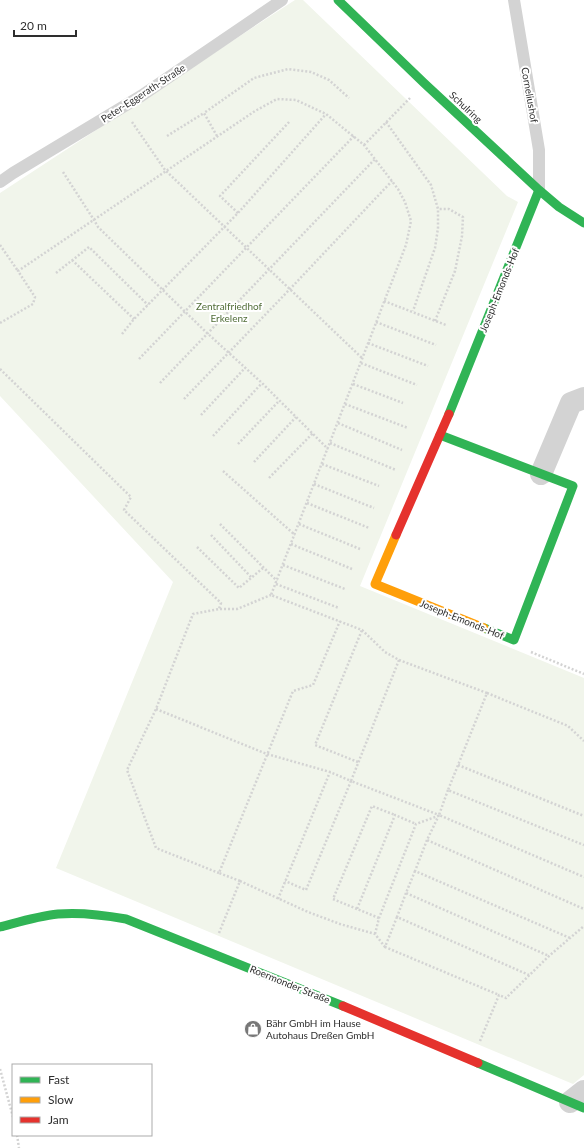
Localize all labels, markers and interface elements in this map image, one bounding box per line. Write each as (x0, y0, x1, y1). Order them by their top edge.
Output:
scale bar (14, 12, 76, 38)
text: 20 m (20, 18, 47, 33)
street label: Peter-Eggerath-Straße (99, 61, 187, 125)
street label: Corneliushof (519, 66, 541, 124)
street label: Schulring (447, 89, 485, 125)
street label: Joseph-Emonds-Hof (477, 246, 522, 334)
park label: Zentralfriedhof Erkelenz (196, 300, 263, 324)
street label: Joseph-Emonds-Hof (418, 597, 506, 642)
street label: Roermonder Straße (248, 962, 332, 1006)
place label: Bähr GmbH im Hause Autohaus Dreßen GmbH (266, 1017, 374, 1041)
shop icon: Bähr GmbH im Hause Autohaus Dreßen GmbH (243, 1019, 263, 1039)
legend (12, 1064, 152, 1136)
text: Fast (48, 1072, 70, 1087)
text: Slow (48, 1092, 74, 1107)
text: Jam (48, 1112, 69, 1127)

